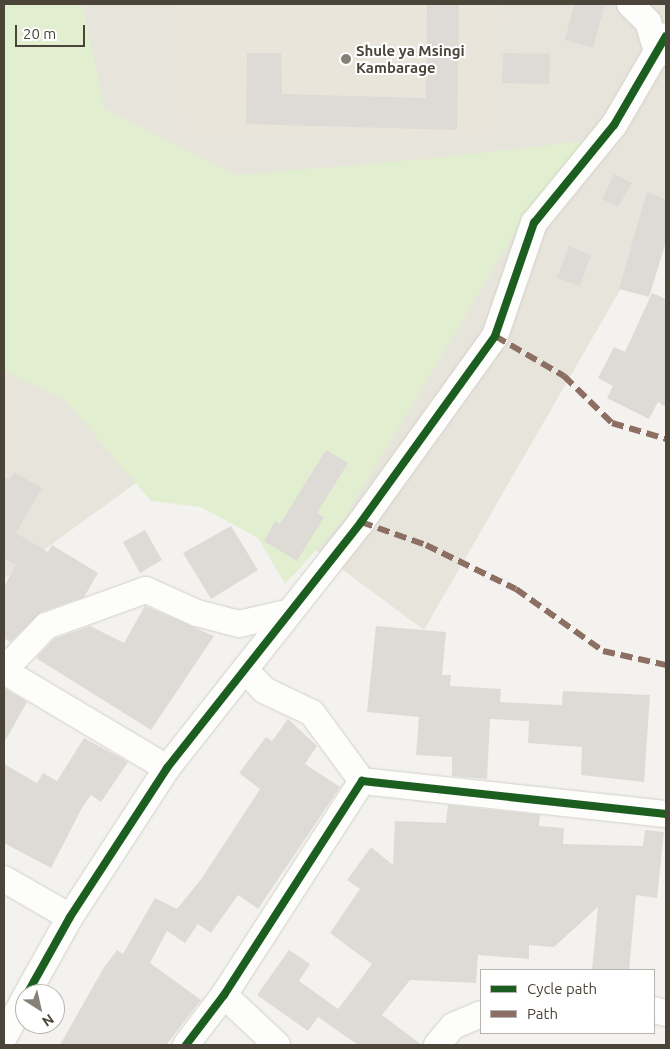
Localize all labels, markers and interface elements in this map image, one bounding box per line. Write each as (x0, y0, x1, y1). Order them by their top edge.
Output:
scale bar (18, 15, 88, 47)
text: 20 m (23, 25, 56, 42)
place label: Shule ya Msingi Kambarage (356, 41, 465, 76)
marker: Shule ya Msingi Kambarage (340, 53, 352, 65)
legend (480, 969, 655, 1034)
text: Cycle path (527, 980, 597, 997)
north arrow (15, 984, 65, 1034)
text: Path (527, 1005, 558, 1022)
text: N (39, 1011, 57, 1030)

